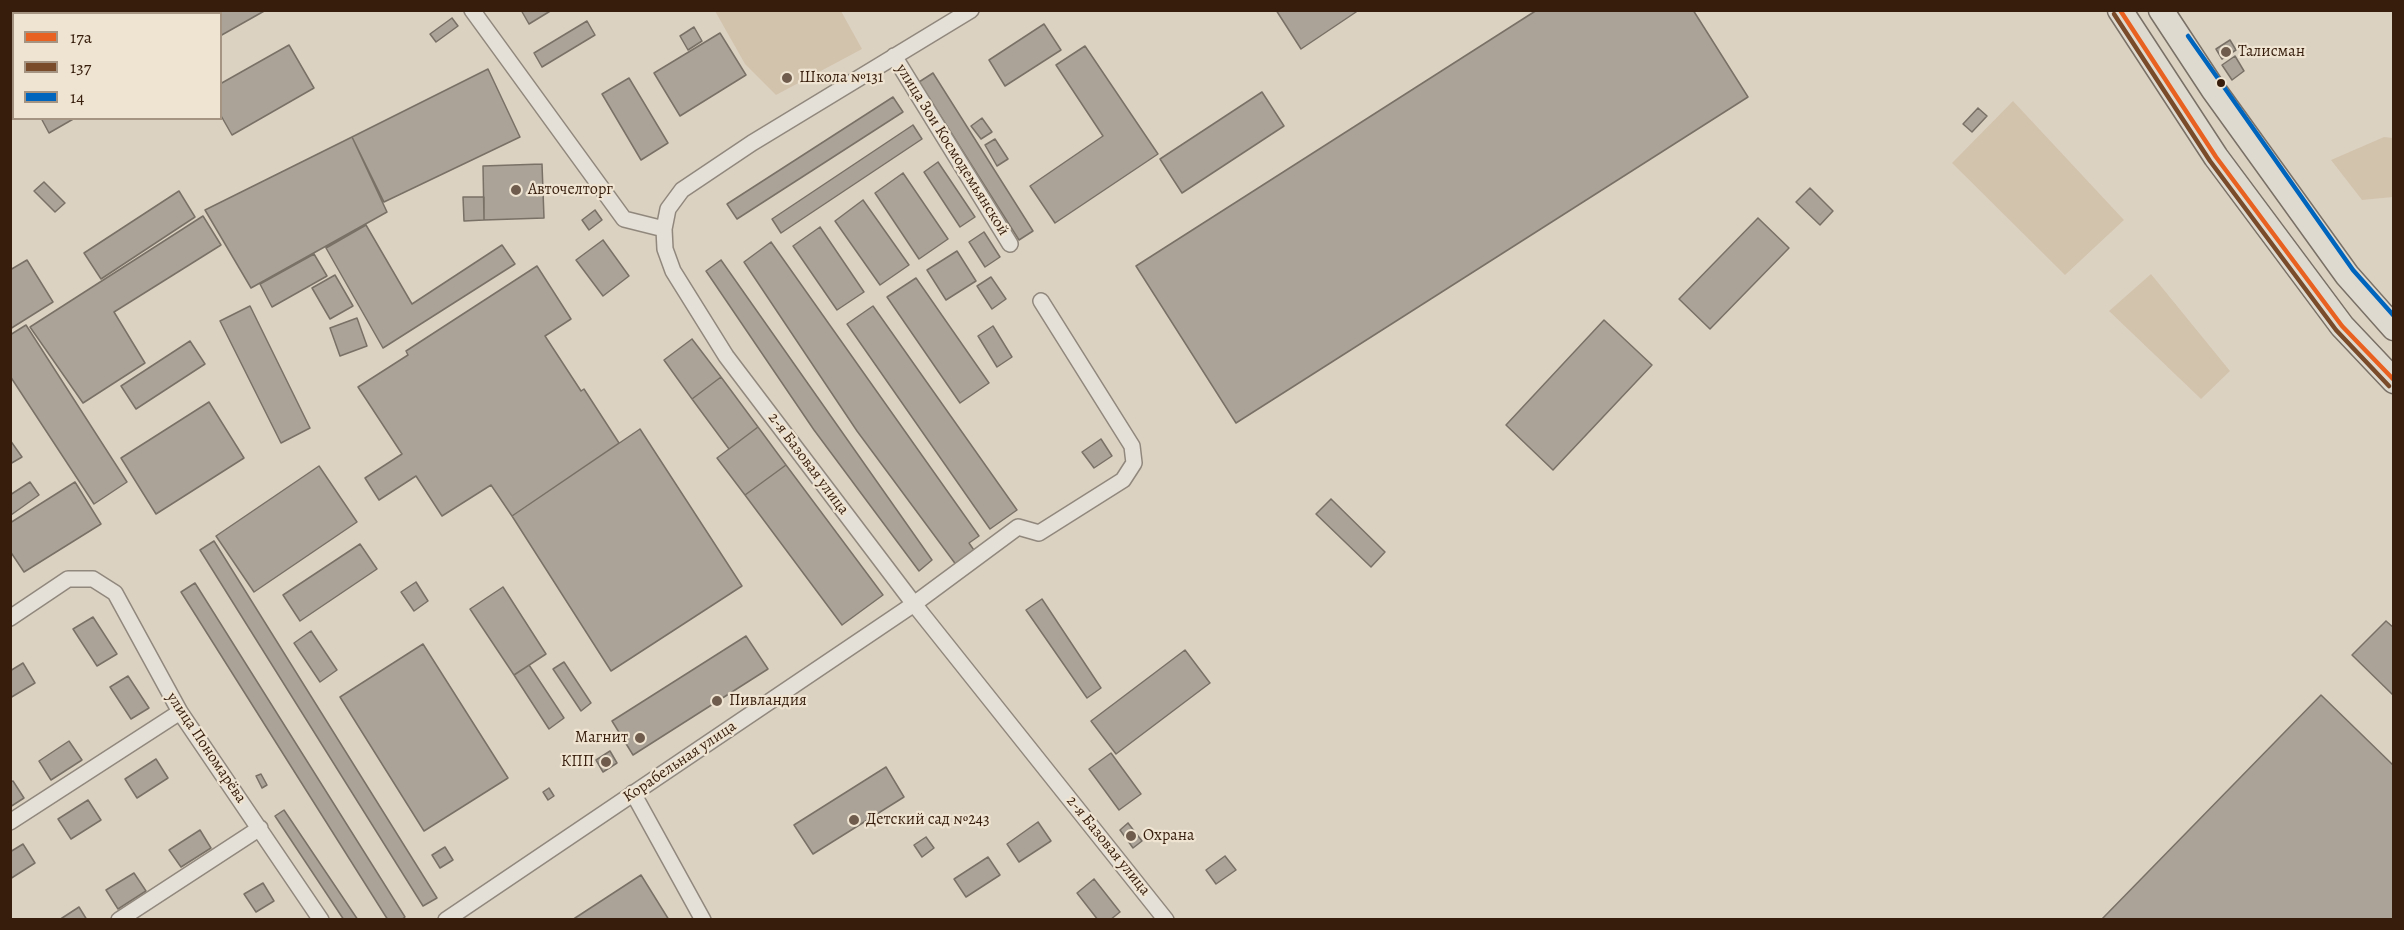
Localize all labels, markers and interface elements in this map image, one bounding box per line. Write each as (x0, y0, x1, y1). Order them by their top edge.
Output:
legend (12, 12, 222, 120)
text: 17a (70, 25, 92, 49)
place label: Талисман (2238, 42, 2305, 62)
marker: Талисман (2219, 45, 2233, 59)
text: 137 (70, 55, 91, 79)
street label: улица Зои Космодемьянской (891, 61, 1013, 239)
place label: Школа №131 (799, 68, 883, 88)
marker: Школа №131 (780, 71, 794, 85)
unlabelled marker (2215, 77, 2227, 89)
text: 14 (70, 85, 84, 109)
place label: Авточелторг (528, 180, 613, 200)
marker: Авточелторг (509, 183, 523, 197)
street label: 2-я Базовая улица (763, 409, 853, 519)
street label: улица Пономарёва (162, 689, 250, 807)
place label: Пивландия (729, 691, 807, 711)
marker: Пивландия (710, 694, 724, 708)
street label: Корабельная улица (620, 717, 740, 807)
place label: Магнит (575, 728, 628, 748)
marker: Магнит (633, 731, 647, 745)
place label: КПП (561, 752, 594, 772)
marker: КПП (599, 755, 613, 769)
street label: 2-я Базовая улица (1062, 792, 1154, 900)
place label: Детский сад №243 (866, 810, 990, 830)
marker: Детский сад №243 (847, 813, 861, 827)
place label: Охрана (1143, 826, 1194, 846)
marker: Охрана (1124, 829, 1138, 843)

